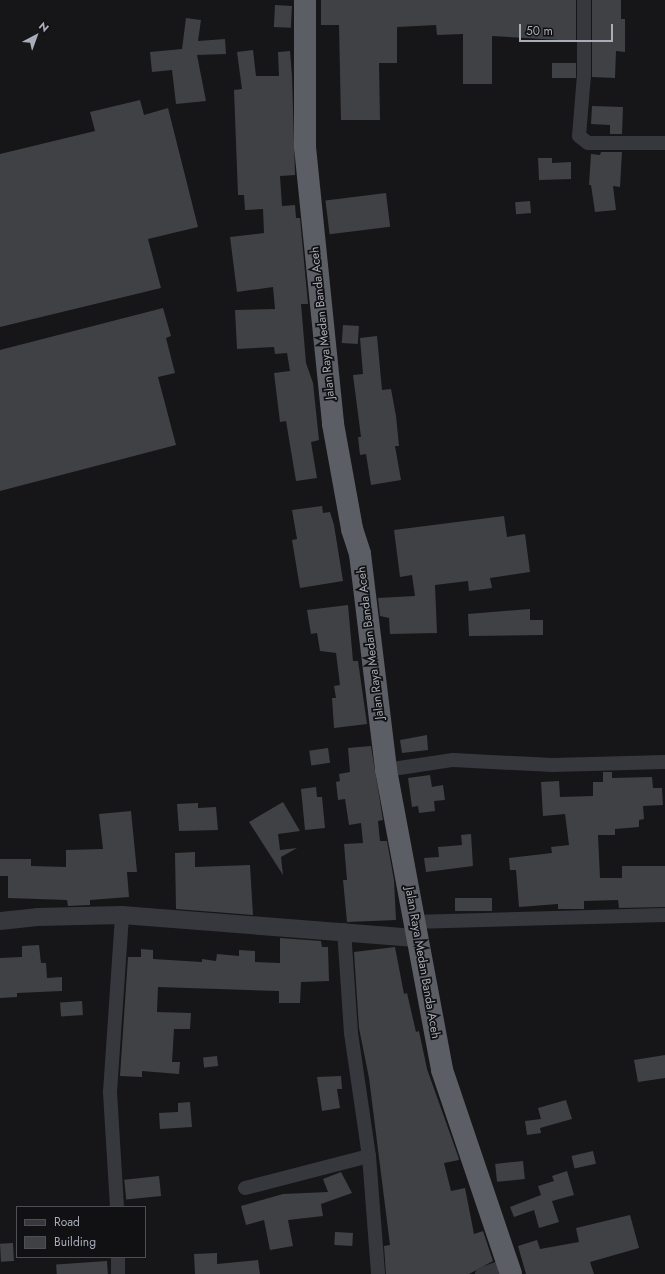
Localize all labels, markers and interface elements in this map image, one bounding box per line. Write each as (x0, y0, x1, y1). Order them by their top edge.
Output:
north arrow (16, 16, 56, 56)
scale bar (521, 16, 615, 42)
text: N (35, 18, 52, 36)
text: 50 m (526, 22, 553, 40)
street label: Jalan Raya Medan Banda Aceh (308, 246, 338, 400)
street label: Jalan Raya Medan Banda Aceh (354, 566, 388, 720)
street label: Jalan Raya Medan Banda Aceh (402, 886, 442, 1040)
legend (16, 1206, 146, 1258)
text: Road (54, 1213, 80, 1231)
text: Building (54, 1233, 96, 1251)

